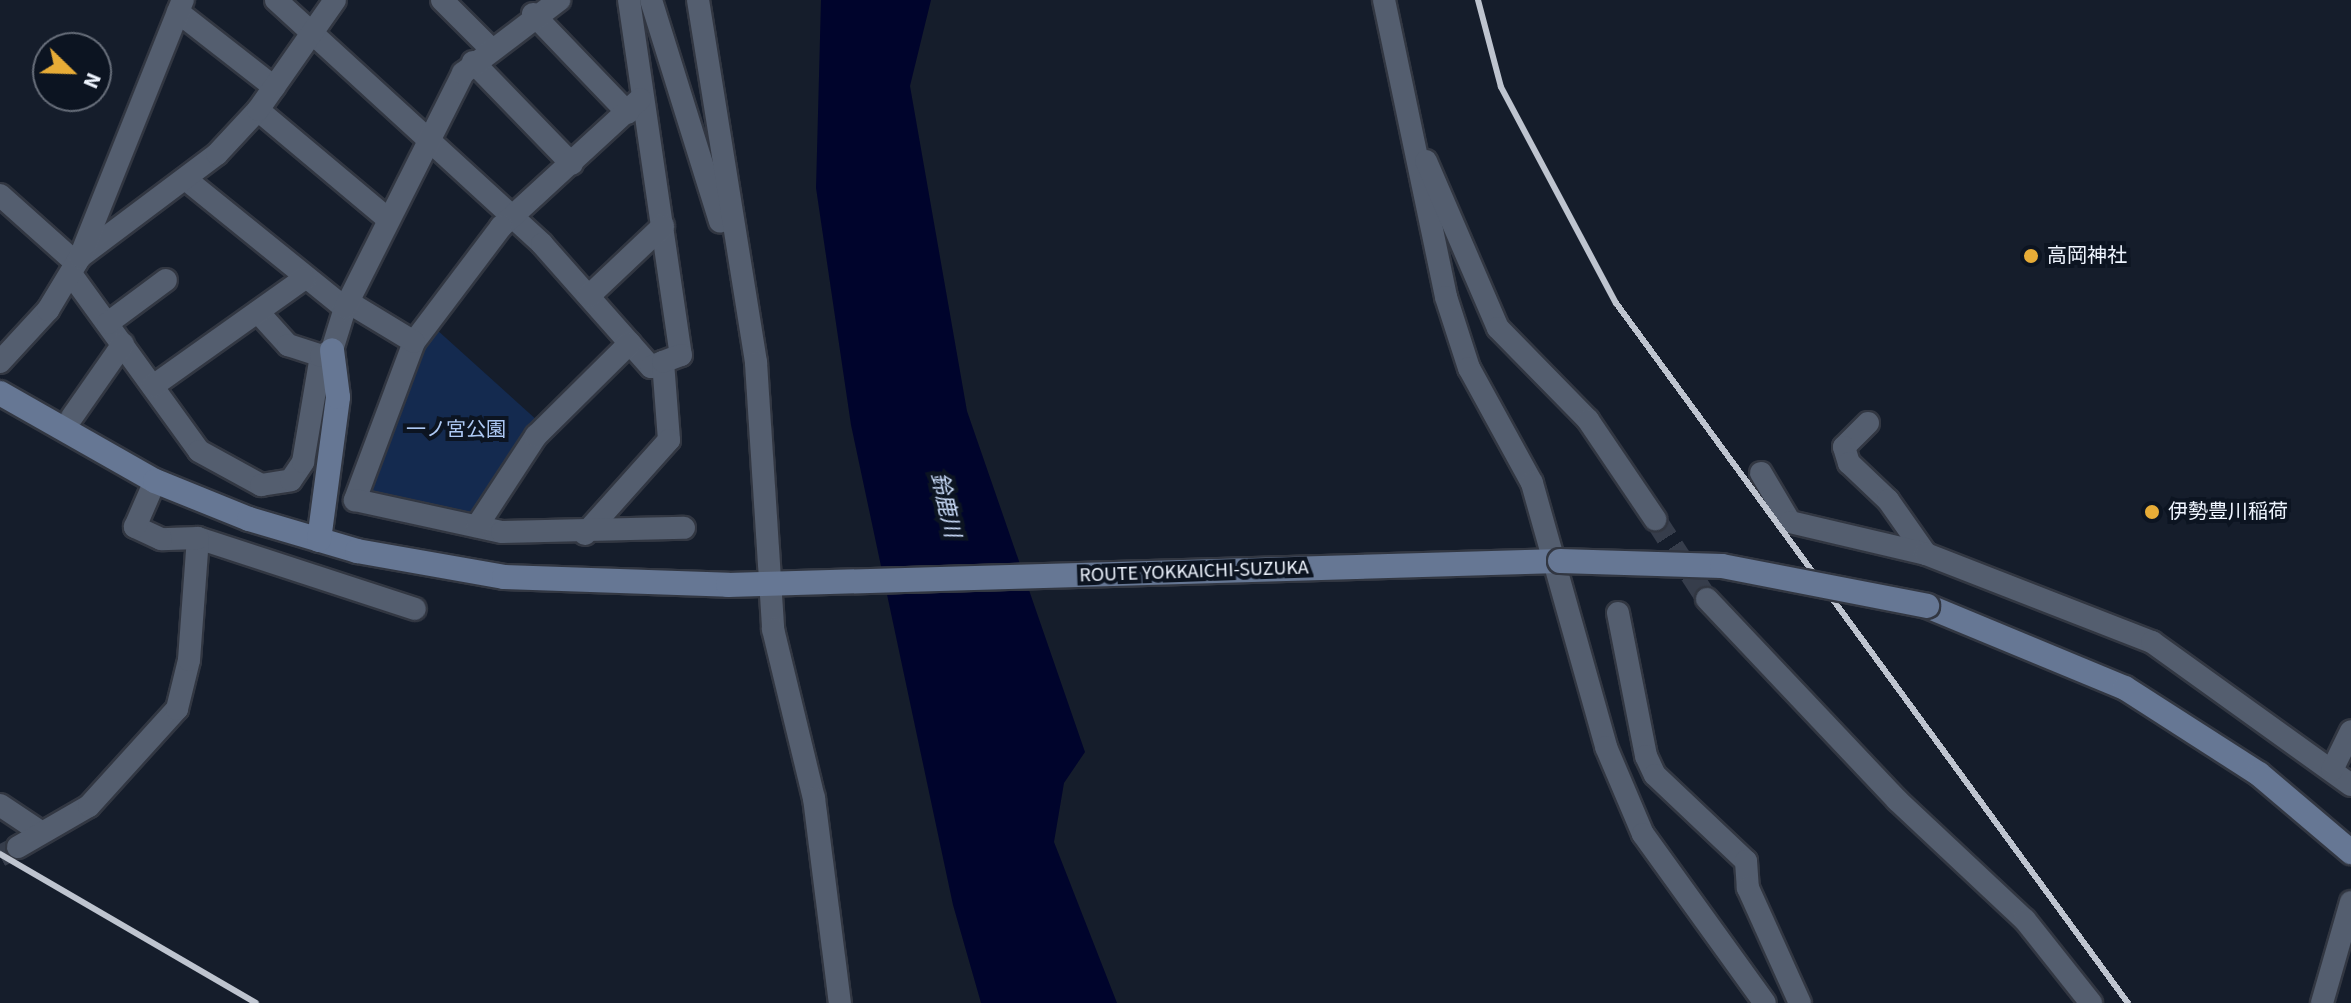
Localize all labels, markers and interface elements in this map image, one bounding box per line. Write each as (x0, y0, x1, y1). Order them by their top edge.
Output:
north arrow (32, 32, 112, 112)
text: N (75, 68, 110, 94)
place label: 高岡神社 (2047, 244, 2127, 268)
marker: 高岡神社 (2022, 247, 2040, 265)
park label: 一ノ宮公園 (406, 418, 506, 442)
water label: 鈴鹿川 (925, 470, 965, 540)
place label: 伊勢豊川稲荷 (2168, 500, 2288, 524)
marker: 伊勢豊川稲荷 (2143, 503, 2161, 521)
street label: ROUTE YOKKAICHI-SUZUKA (1079, 556, 1309, 588)

